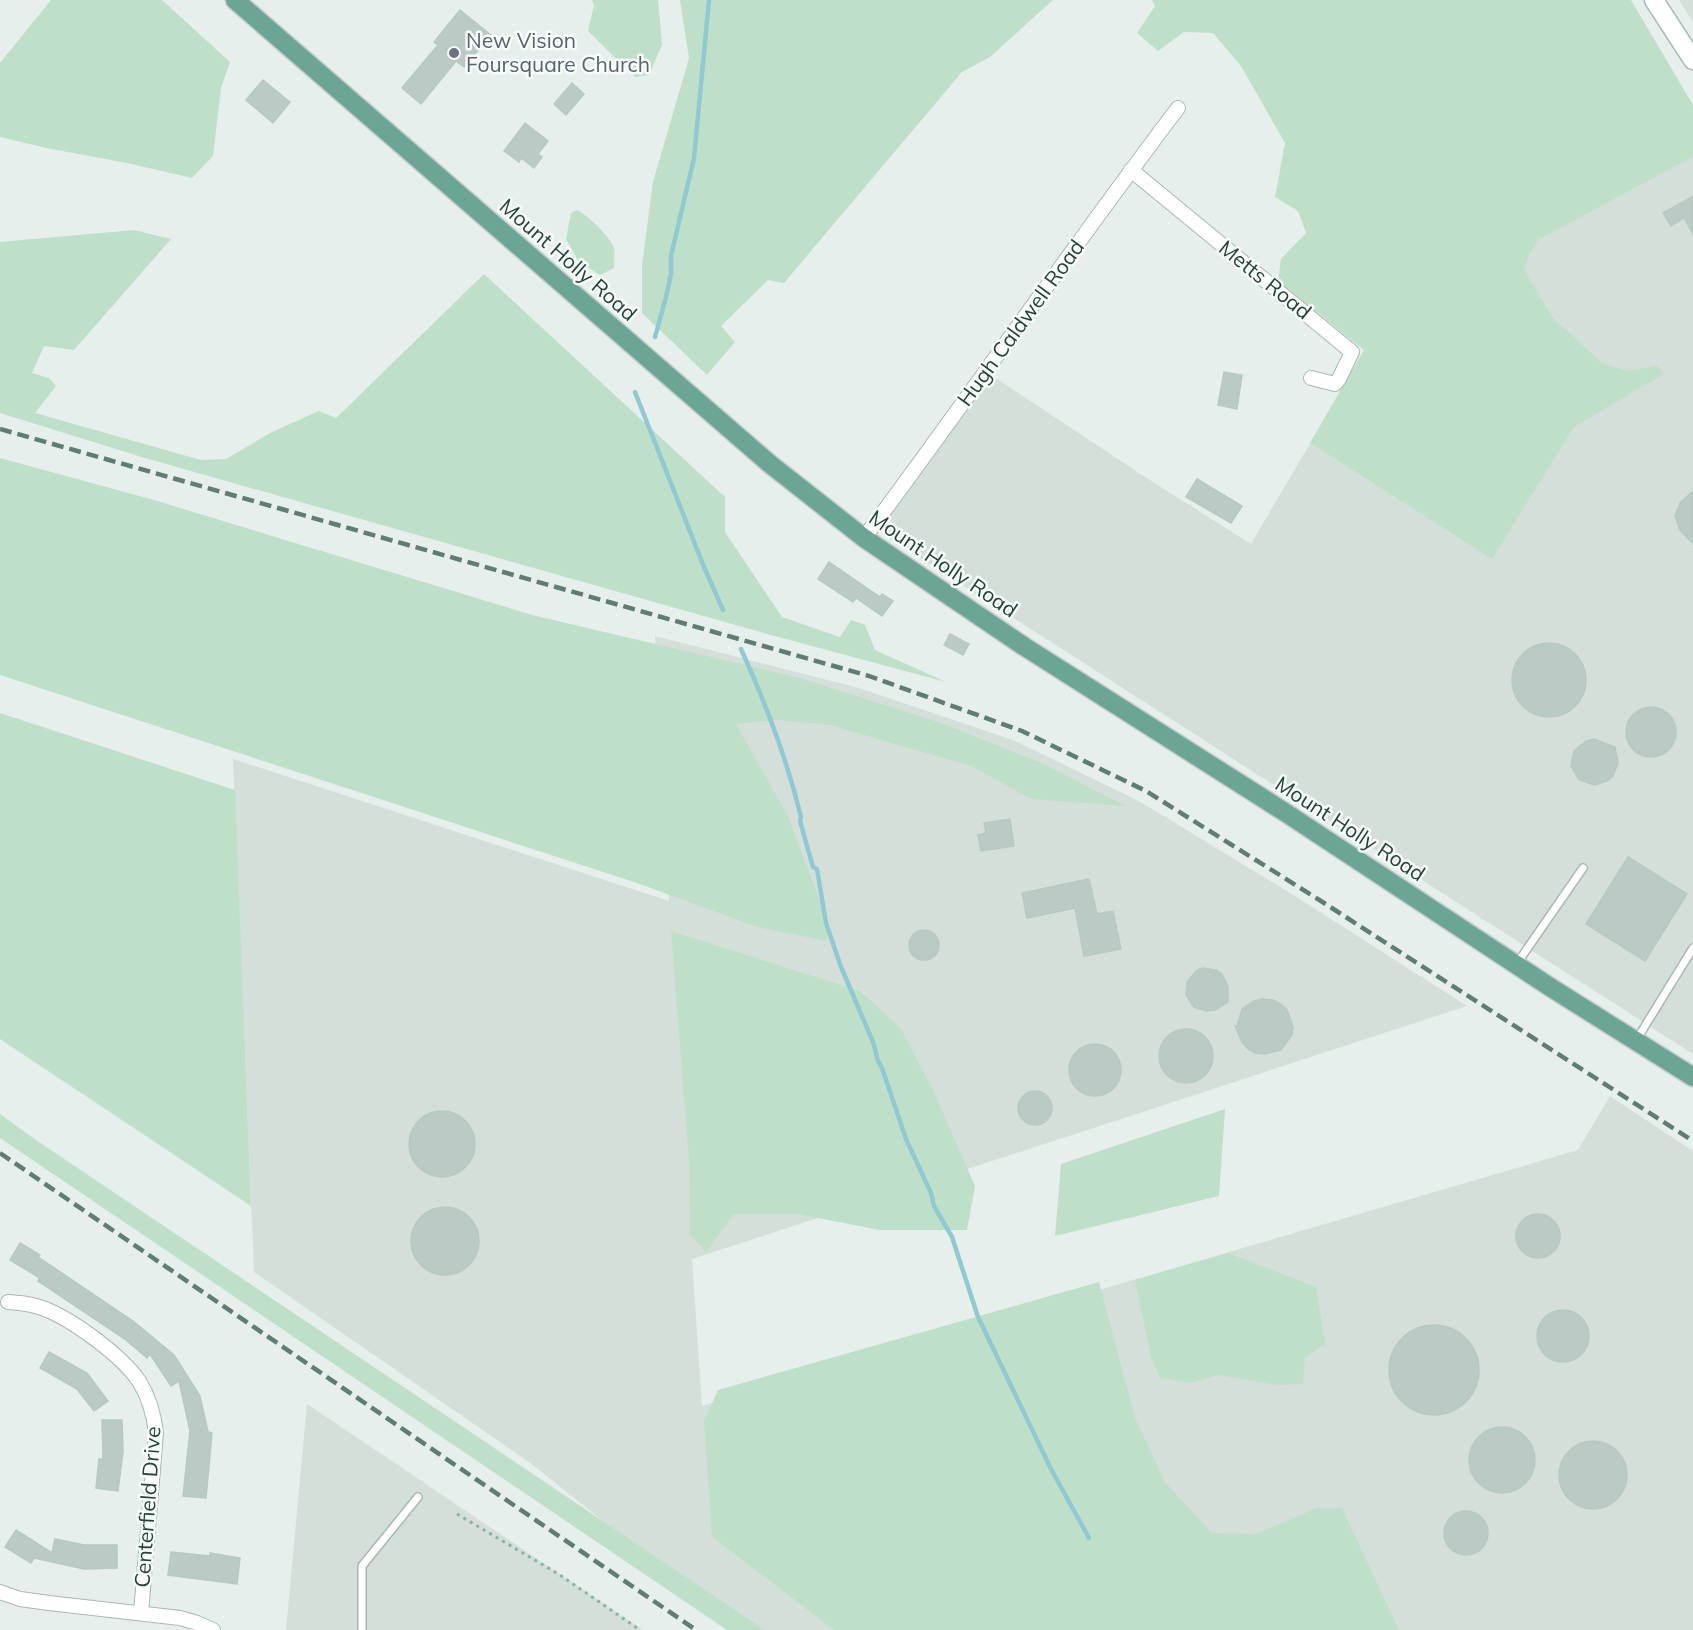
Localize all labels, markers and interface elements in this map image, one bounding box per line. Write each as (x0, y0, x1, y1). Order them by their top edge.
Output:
place label: New Vision Foursquare Church (466, 27, 650, 77)
marker: New Vision Foursquare Church (447, 46, 461, 60)
street label: Mount Holly Road (495, 193, 643, 326)
street label: Hugh Caldwell Road (951, 234, 1089, 411)
street label: Metts Road (1214, 234, 1317, 324)
street label: Mount Holly Road (864, 504, 1023, 622)
street label: Mount Holly Road (1271, 770, 1430, 886)
street label: Centerfield Drive (128, 1425, 166, 1588)

